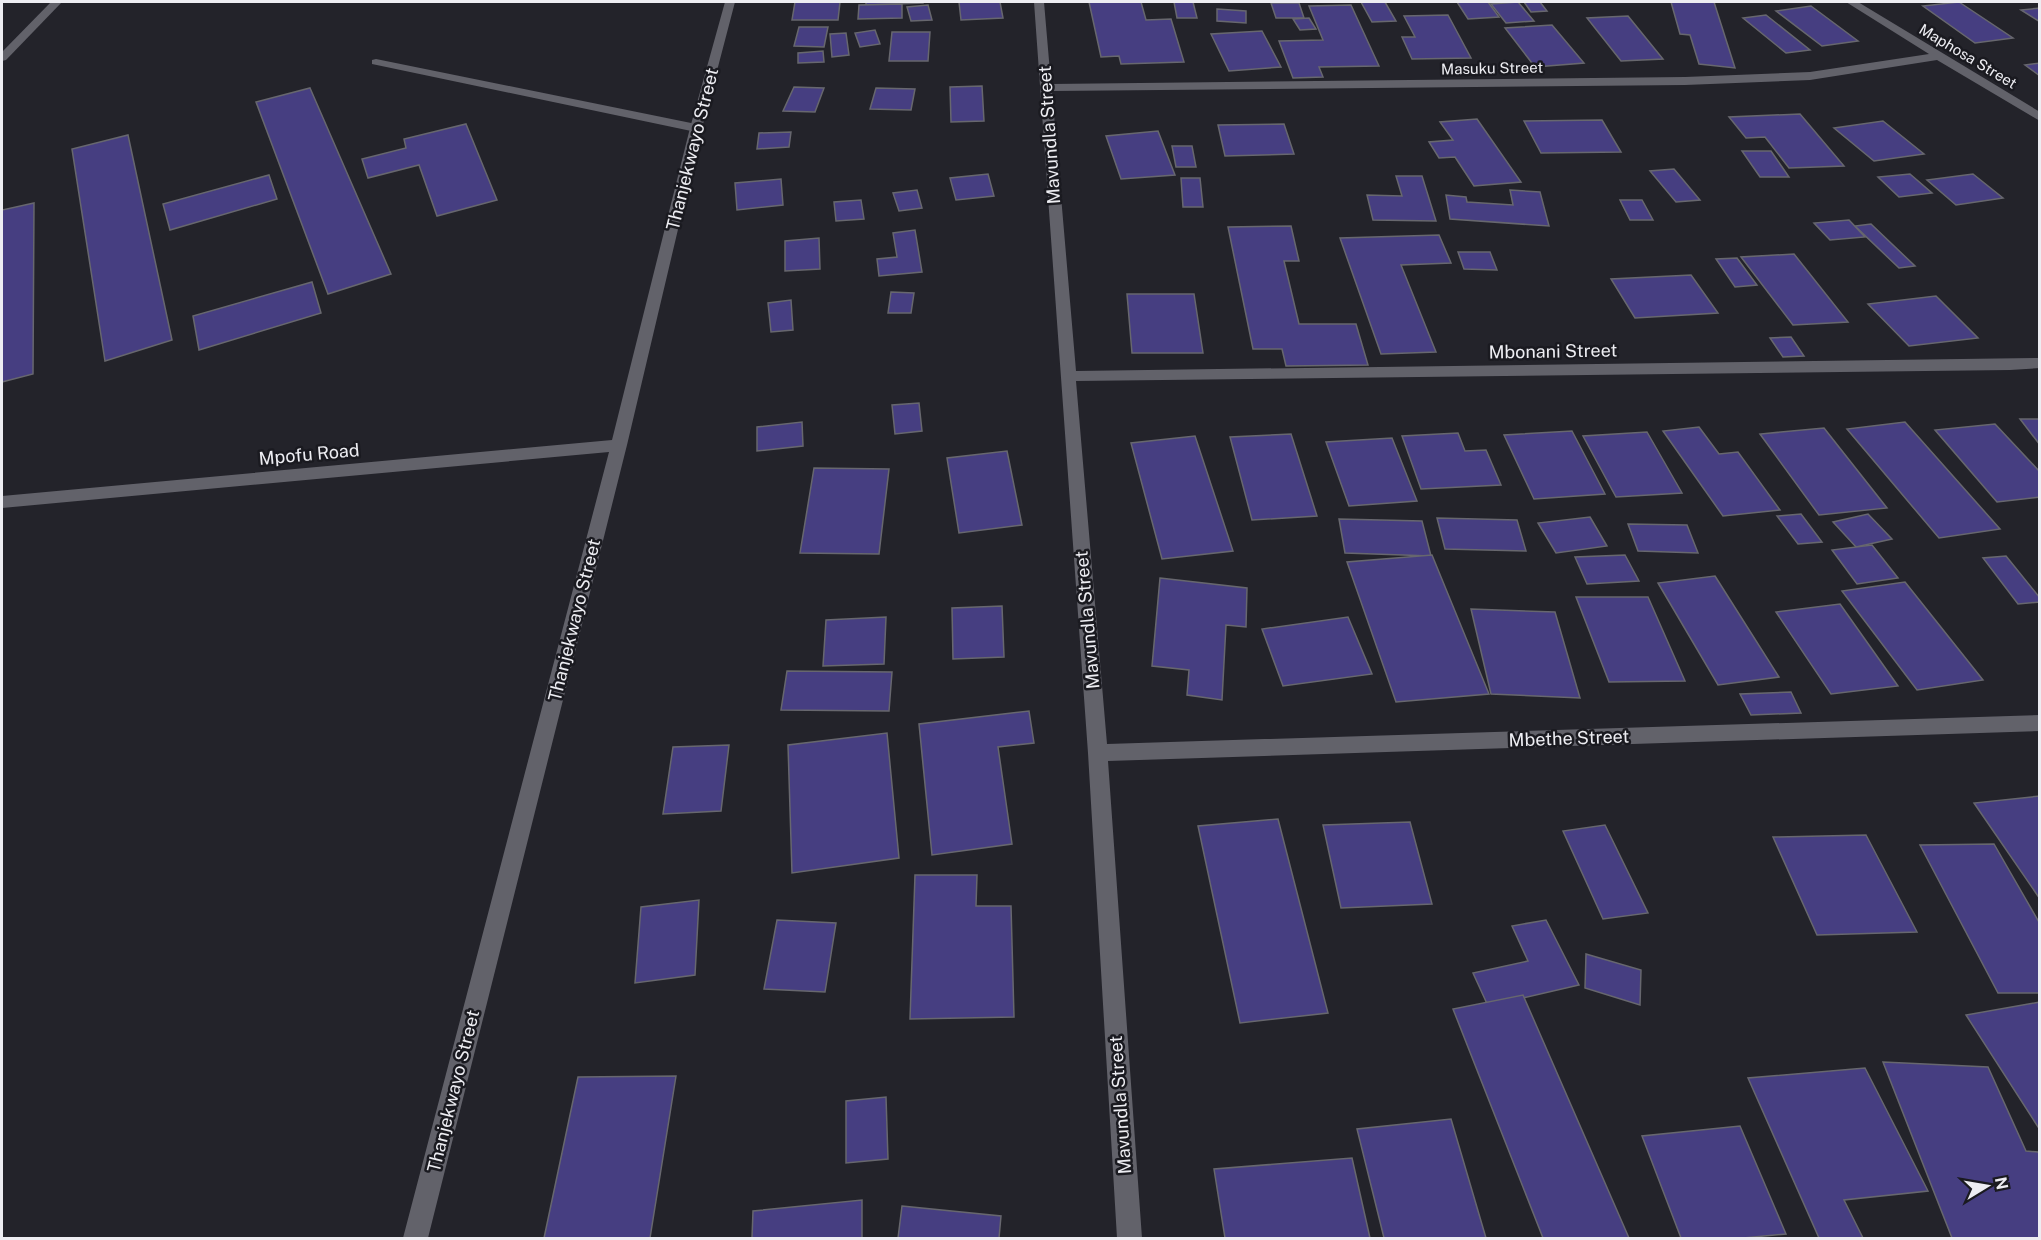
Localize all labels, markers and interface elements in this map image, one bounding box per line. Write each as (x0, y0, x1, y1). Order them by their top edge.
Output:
street label: Maphosa Street (1916, 20, 2020, 92)
street label: Masuku Street (1441, 59, 1543, 77)
street label: Mavundla Street (1034, 65, 1064, 205)
street label: Thanjekwayo Street (662, 66, 722, 232)
street label: Mbonani Street (1488, 339, 1618, 363)
street label: Mpofu Road (258, 439, 360, 469)
street label: Thanjekwayo Street (544, 537, 604, 703)
street label: Mavundla Street (1070, 550, 1104, 690)
street label: Mbethe Street (1508, 725, 1630, 751)
street label: Thanjekwayo Street (423, 1008, 483, 1174)
street label: Mavundla Street (1105, 1035, 1135, 1175)
north arrow (1957, 1156, 2017, 1216)
text: N (1991, 1175, 2012, 1191)

